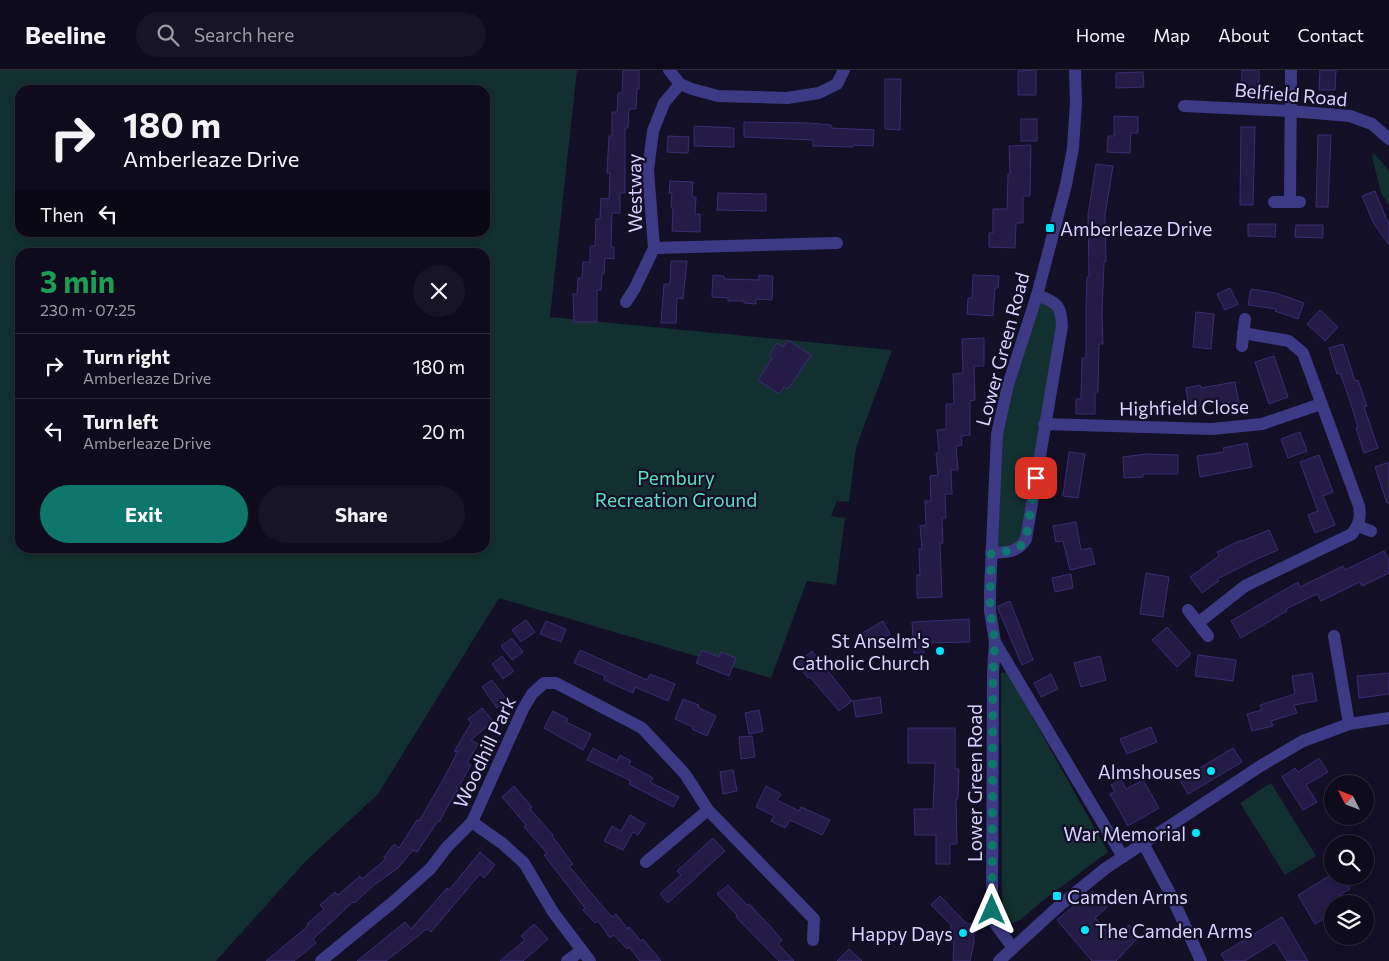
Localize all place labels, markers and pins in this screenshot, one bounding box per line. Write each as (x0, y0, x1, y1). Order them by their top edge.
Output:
place label: Amberleaze Drive (1060, 217, 1212, 240)
marker: Amberleaze Drive (1044, 222, 1056, 234)
pin (1015, 457, 1057, 499)
place label: St Anselm's Catholic Church (792, 629, 930, 674)
marker: St Anselm's Catholic Church (934, 645, 946, 657)
place label: Almshouses (1098, 760, 1201, 783)
marker: Almshouses (1205, 765, 1217, 777)
place label: War Memorial (1063, 822, 1186, 845)
marker: War Memorial (1190, 827, 1202, 839)
place label: Camden Arms (1067, 885, 1188, 908)
marker: Camden Arms (1051, 890, 1063, 902)
place label: The Camden Arms (1095, 919, 1253, 942)
place label: Happy Days (851, 922, 953, 945)
marker: The Camden Arms (1079, 924, 1091, 936)
marker: Happy Days (957, 927, 969, 939)

